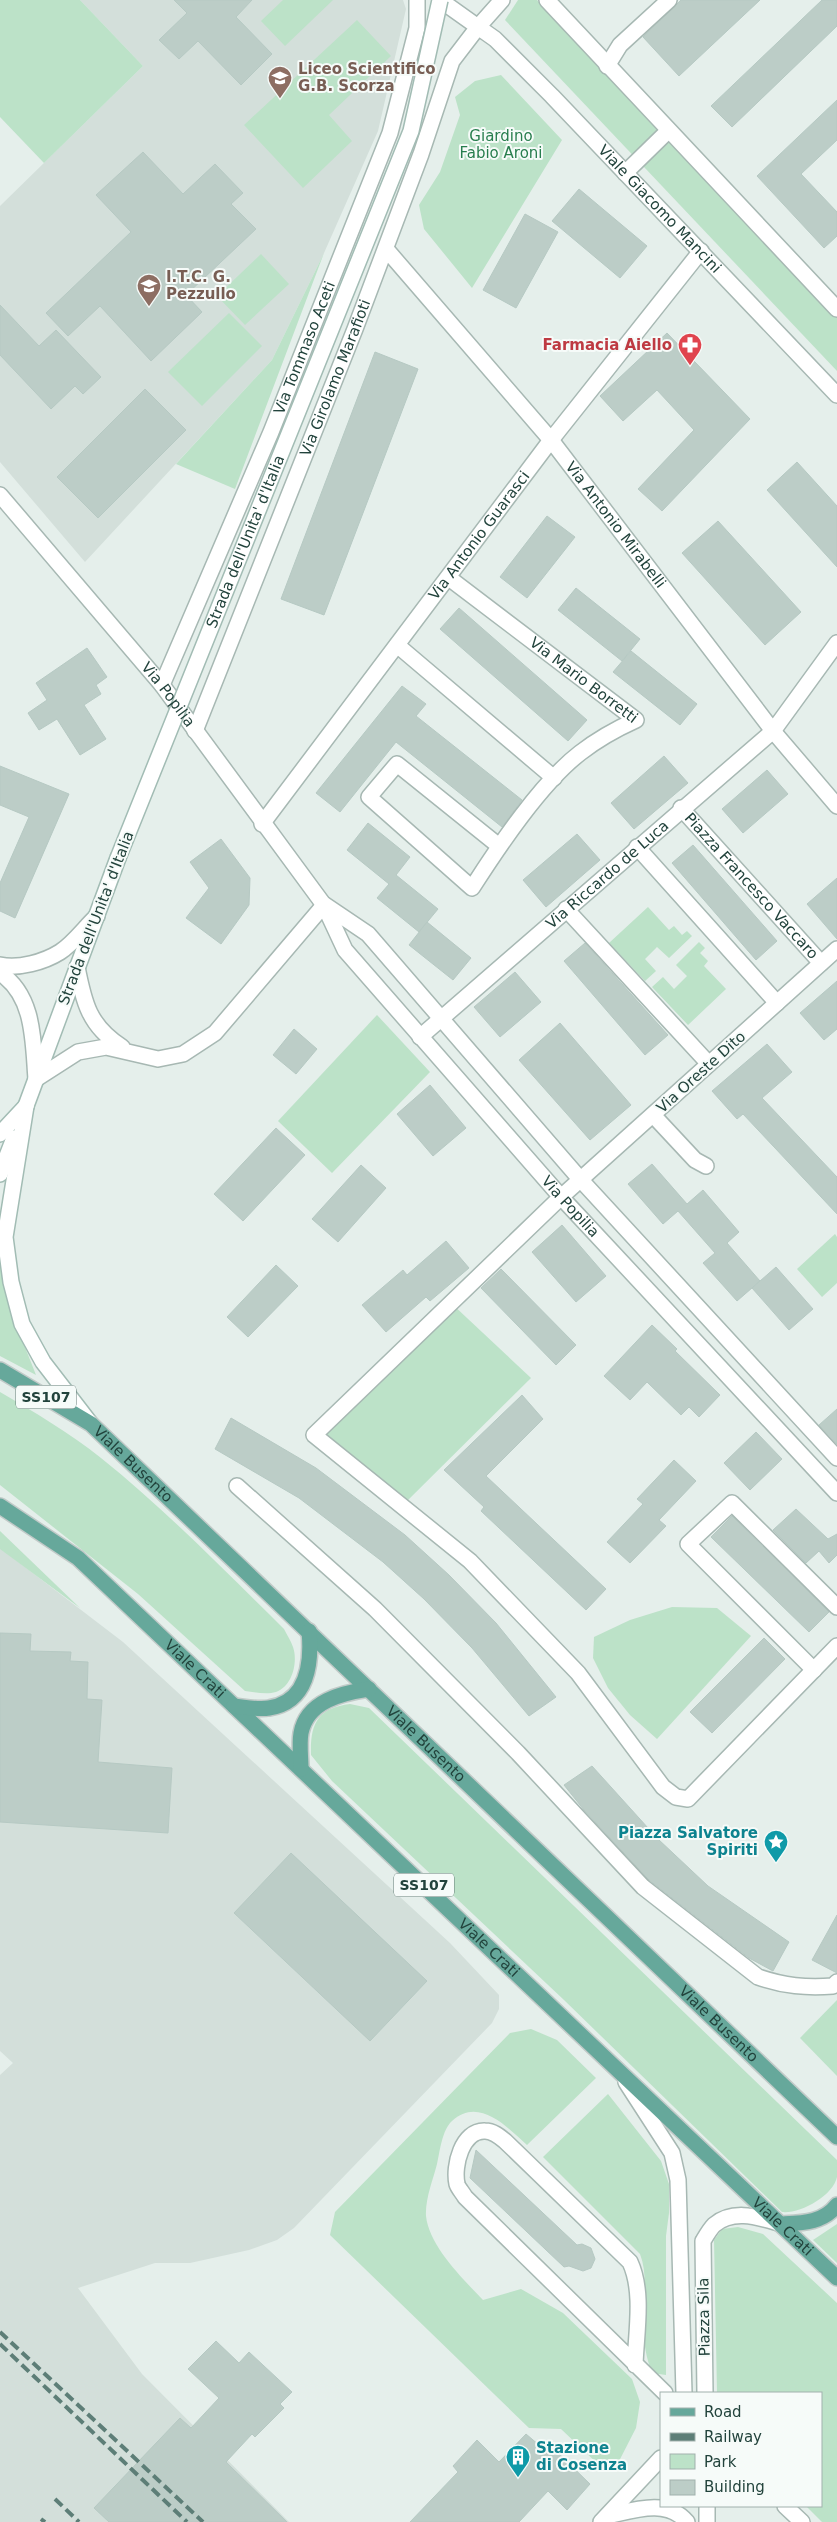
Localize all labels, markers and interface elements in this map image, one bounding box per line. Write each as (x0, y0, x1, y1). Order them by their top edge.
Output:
place label: Liceo Scientifico G.B. Scorza (298, 60, 436, 95)
school or university icon: Liceo Scientifico G.B. Scorza (267, 65, 293, 99)
park label: Giardino Fabio Aroni (459, 127, 543, 162)
street label: Viale Giacomo Mancini (594, 141, 725, 277)
place label: I.T.C. G. Pezzullo (166, 268, 236, 303)
school or university icon: I.T.C. G. Pezzullo (136, 273, 162, 307)
street label: Via Tommaso Aceti (270, 279, 339, 417)
street label: Via Girolamo Marafioti (296, 297, 374, 459)
pharmacy icon: Farmacia Aiello (677, 332, 703, 366)
place label: Farmacia Aiello (542, 336, 672, 354)
street label: Strada dell'Unita' d'Italia (203, 453, 288, 631)
street label: Via Antonio Mirabelli (562, 458, 670, 592)
street label: Via Antonio Guarasci (425, 468, 533, 604)
street label: Via Mario Borretti (526, 633, 641, 727)
street label: Via Popilia (137, 658, 199, 730)
street label: Piazza Francesco Vaccaro (681, 809, 822, 963)
street label: Via Riccardo de Luca (542, 817, 672, 933)
street label: Strada dell'Unita' d'Italia (54, 829, 138, 1007)
street label: Via Oreste Dito (653, 1027, 749, 1117)
street label: Via Popilia (538, 1172, 603, 1241)
road number: SS107 (16, 1385, 76, 1408)
street label: Viale Busento (90, 1422, 176, 1506)
street label: Viale Crati (161, 1636, 229, 1702)
street label: Viale Busento (382, 1702, 469, 1786)
place label: Piazza Salvatore Spiriti (618, 1824, 758, 1859)
place icon: Piazza Salvatore Spiriti (763, 1829, 789, 1863)
road number: SS107 (394, 1874, 454, 1896)
street label: Viale Crati (455, 1915, 523, 1981)
street label: Viale Busento (675, 1982, 762, 2066)
street label: Viale Crati (748, 2193, 817, 2260)
street label: Piazza Sila (694, 2277, 714, 2357)
legend (660, 2392, 822, 2507)
text: Road (704, 2403, 742, 2421)
text: Railway (704, 2428, 762, 2446)
place label: Stazione di Cosenza (536, 2439, 627, 2474)
building icon: Stazione di Cosenza (505, 2444, 531, 2478)
text: Park (704, 2453, 737, 2471)
text: Building (704, 2478, 765, 2496)

